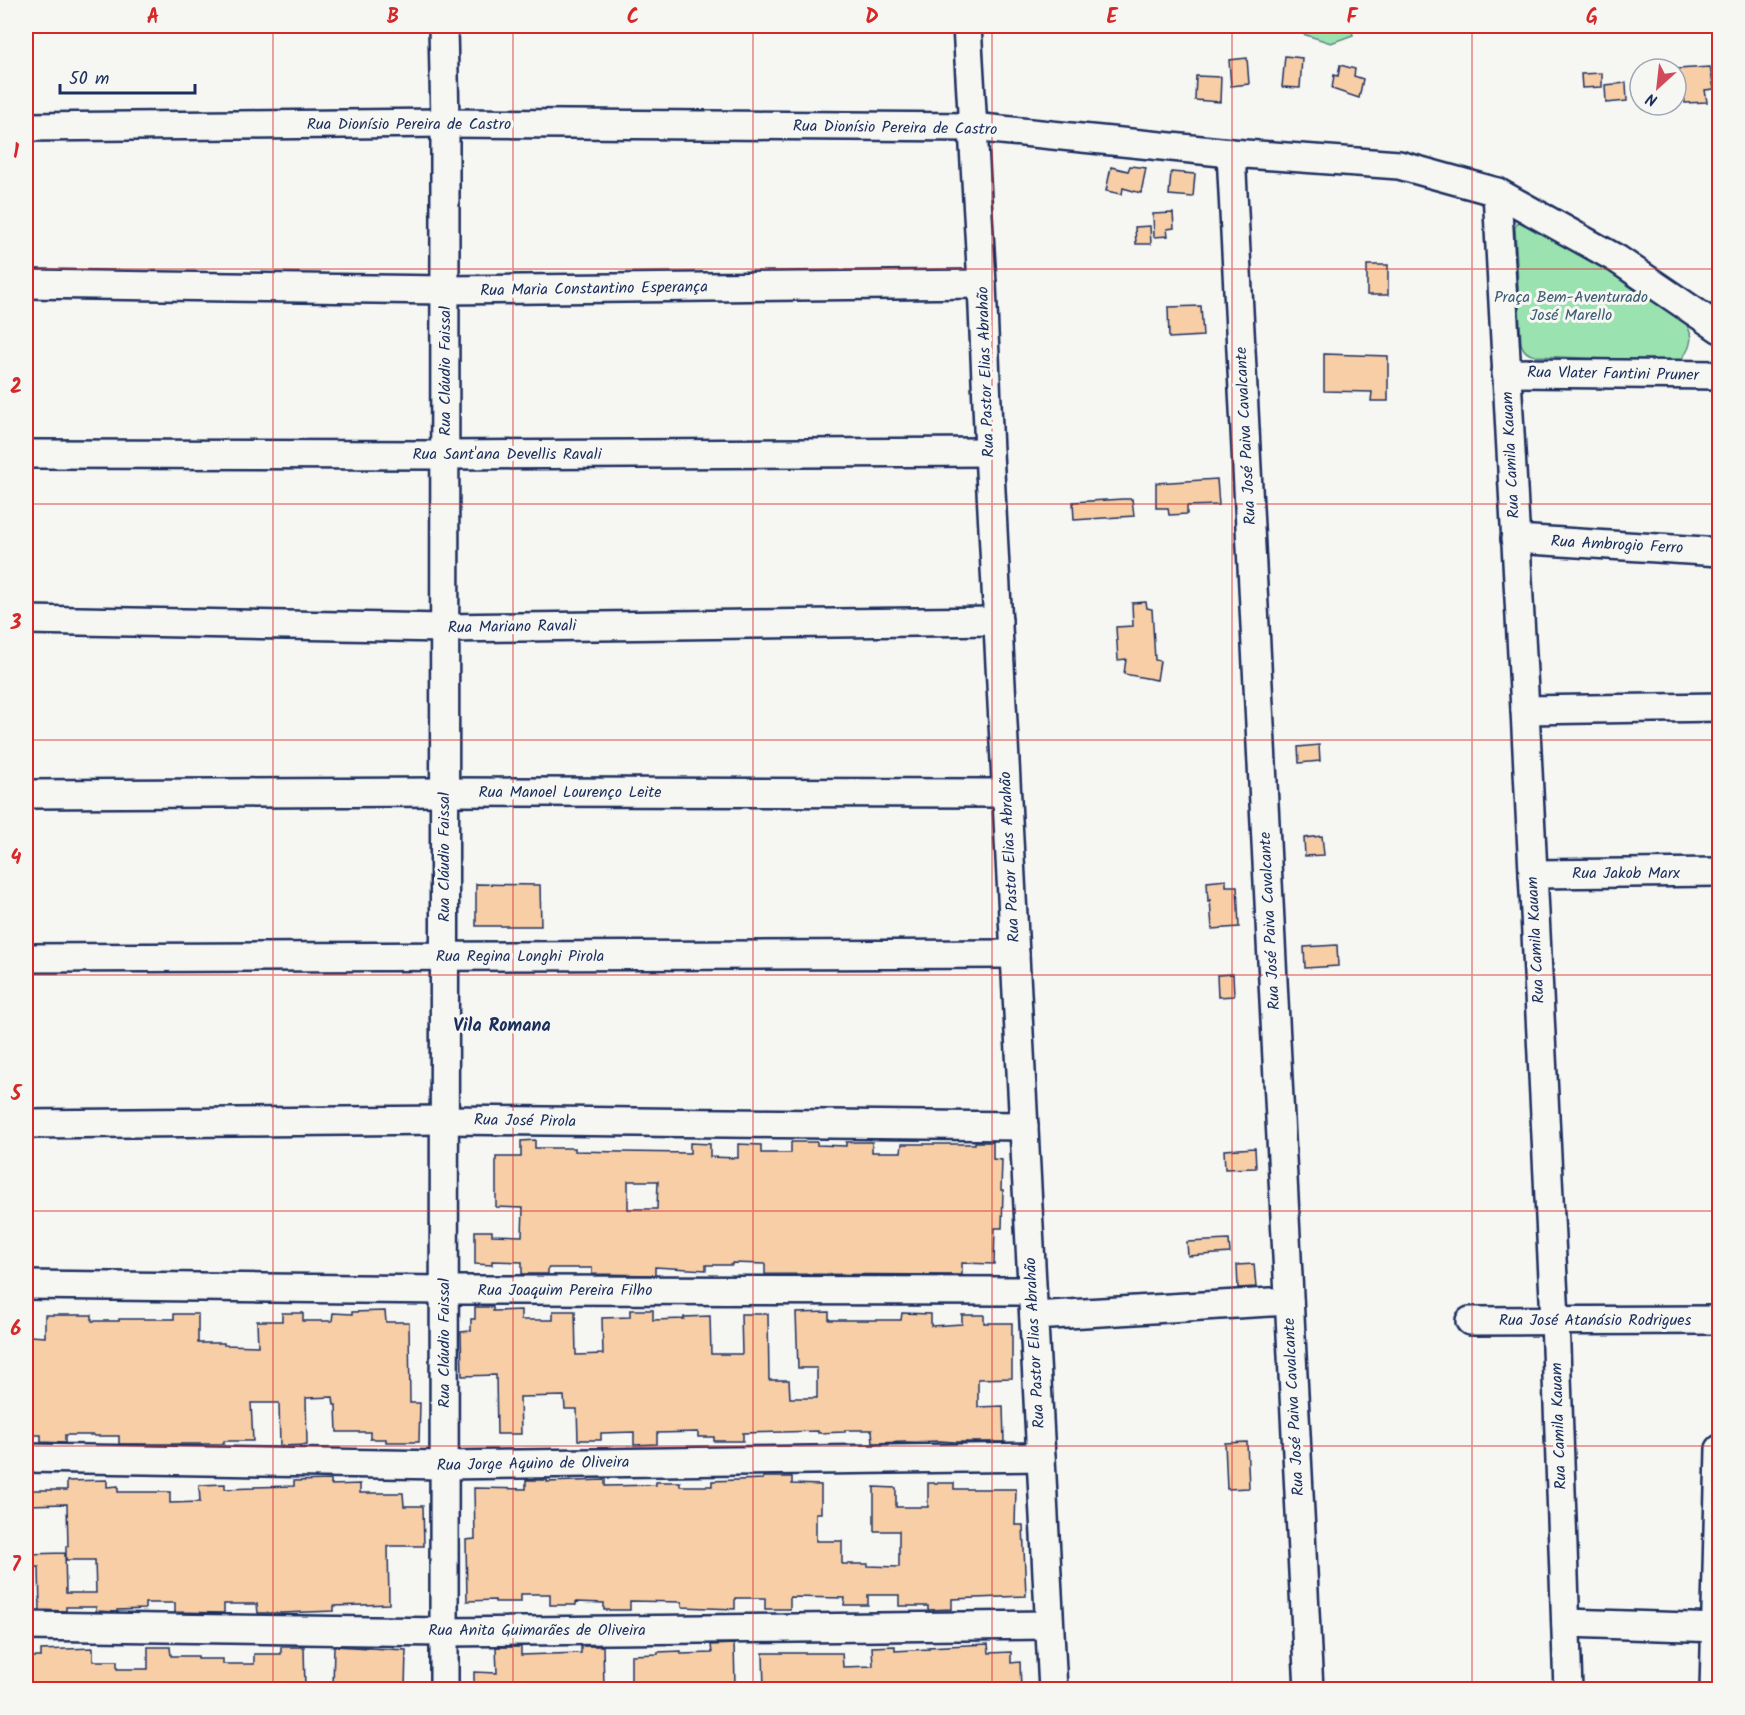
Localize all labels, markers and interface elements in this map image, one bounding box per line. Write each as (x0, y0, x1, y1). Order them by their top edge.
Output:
text: A (147, 2, 159, 34)
text: B (387, 2, 399, 34)
text: C (627, 2, 639, 34)
text: D (865, 2, 879, 34)
text: E (1106, 2, 1118, 34)
text: F (1347, 2, 1359, 34)
text: G (1586, 2, 1598, 34)
scale bar (60, 57, 195, 95)
north arrow (1628, 57, 1688, 117)
text: 50 m (69, 65, 109, 94)
text: N (1642, 86, 1662, 112)
street label: Rua Dionísio Pereira de Castro (307, 112, 511, 137)
street label: Rua Dionísio Pereira de Castro (792, 114, 998, 142)
text: 1 (13, 137, 19, 169)
street label: Rua Maria Constantino Esperança (480, 275, 708, 303)
park label: Praça Bem-Aventurado José Marello (1494, 285, 1648, 328)
street label: Rua Pastor Elias Abrahão (971, 286, 1001, 458)
street label: Rua Cláudio Faissal (433, 306, 458, 436)
street label: Rua José Paiva Cavalcante (1229, 346, 1263, 526)
street label: Rua Vlater Fantini Pruner (1527, 360, 1701, 388)
text: 2 (10, 372, 22, 404)
street label: Rua Camila Kauam (1495, 391, 1527, 519)
street label: Rua Sant'ana Devellis Ravali (412, 442, 603, 467)
street label: Rua Ambrogio Ferro (1550, 529, 1684, 561)
text: 3 (10, 608, 22, 640)
street label: Rua Mariano Ravali (447, 613, 578, 641)
street label: Rua Pastor Elias Abrahão (993, 771, 1027, 943)
street label: Rua Manoel Lourenço Leite (478, 780, 662, 805)
street label: Rua Cláudio Faissal (432, 792, 457, 922)
street label: Rua José Paiva Cavalcante (1253, 831, 1287, 1011)
text: 4 (11, 843, 22, 875)
street label: Rua Jakob Marx (1572, 861, 1681, 886)
street label: Rua Camila Kauam (1520, 876, 1552, 1004)
street label: Rua Regina Longhi Pirola (436, 944, 604, 969)
district label: Vila Romana (453, 1012, 551, 1041)
text: 5 (10, 1079, 23, 1111)
street label: Rua José Pirola (474, 1108, 576, 1134)
street label: Rua Pastor Elias Abrahão (1018, 1257, 1052, 1429)
street label: Rua Cláudio Faissal (432, 1278, 457, 1408)
street label: Rua Joaquim Pereira Filho (478, 1278, 652, 1303)
street label: Rua José Atanásio Rodrigues (1499, 1308, 1692, 1333)
text: 6 (11, 1314, 22, 1346)
street label: Rua José Paiva Cavalcante (1277, 1317, 1311, 1497)
street label: Rua Camila Kauam (1544, 1362, 1574, 1490)
street label: Rua Jorge Aquino de Oliveira (436, 1450, 630, 1478)
text: 7 (11, 1550, 21, 1582)
street label: Rua Anita Guimarães de Oliveira (428, 1618, 646, 1643)

